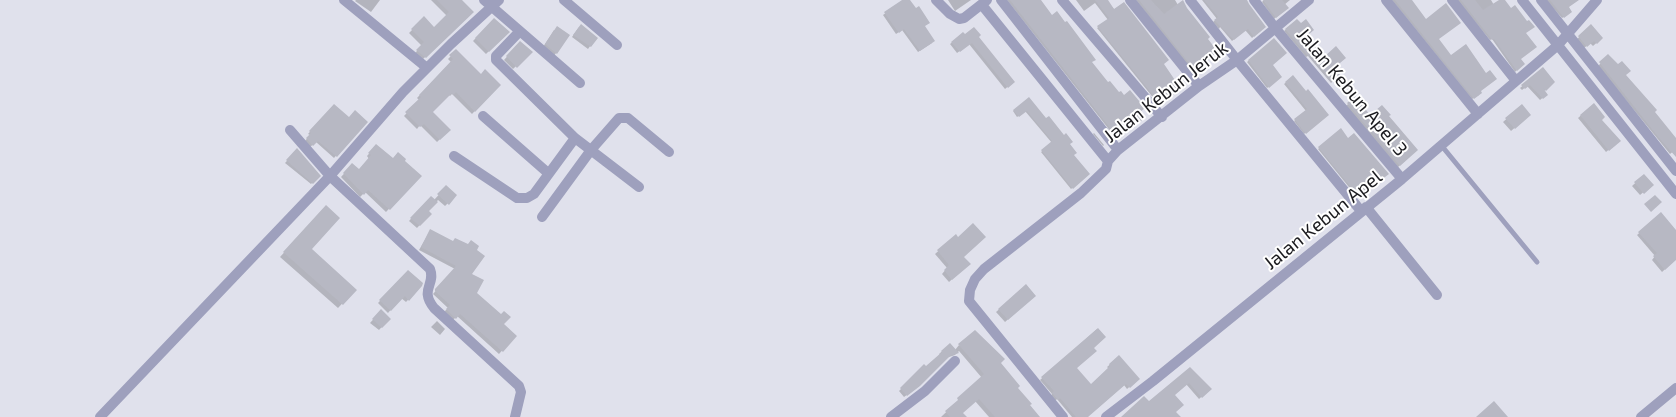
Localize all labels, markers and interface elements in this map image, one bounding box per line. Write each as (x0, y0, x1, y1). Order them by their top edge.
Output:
street label: Jalan Kebun Apel 3 (1292, 23, 1412, 161)
street label: Jalan Kebun Jeruk (1099, 36, 1233, 148)
street label: Jalan Kebun Apel (1259, 166, 1387, 274)

